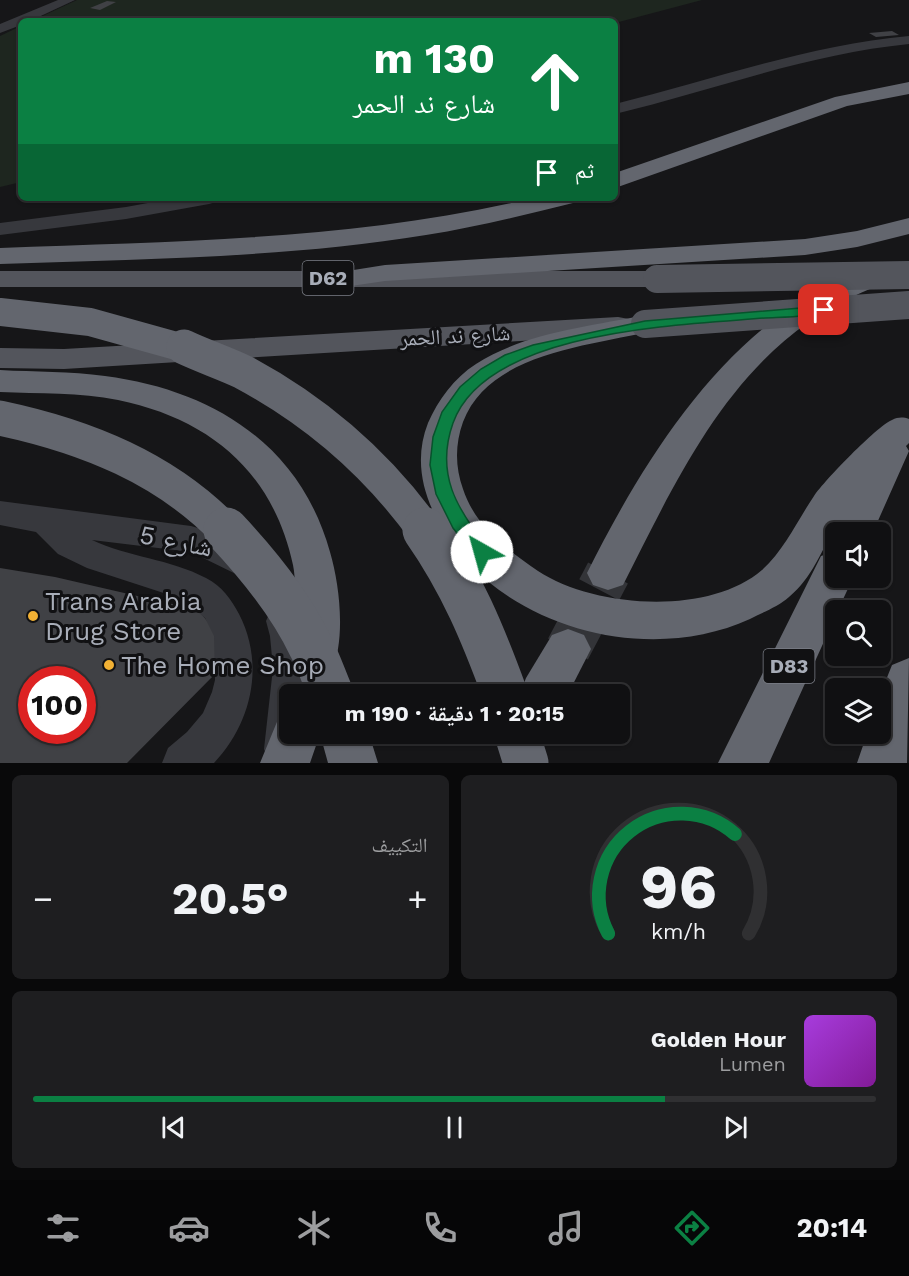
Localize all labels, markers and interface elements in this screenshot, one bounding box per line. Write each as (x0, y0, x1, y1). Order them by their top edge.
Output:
text: 130 m (373, 34, 495, 83)
icon: ahead (516, 42, 594, 120)
text: شارع ند الحمر (353, 88, 495, 120)
icon: arrive (530, 156, 563, 189)
text: ثم (575, 158, 594, 183)
road number: D62 (302, 261, 354, 295)
pin (798, 284, 849, 335)
icon: arrive (807, 293, 840, 326)
street label: شارع ند الحمر (398, 320, 511, 352)
street label: شارع 5 (137, 519, 215, 564)
position arrow (450, 520, 514, 584)
map controls (825, 522, 891, 744)
button: sound (825, 522, 891, 588)
place label: Trans Arabia Drug Store (45, 586, 202, 646)
button: search (825, 600, 891, 666)
marker: Trans Arabia Drug Store (26, 609, 40, 623)
road number: D83 (764, 649, 814, 683)
place label: The Home Shop (121, 650, 324, 680)
marker: The Home Shop (102, 658, 116, 672)
speed limit sign: 100 (18, 666, 96, 744)
button: layers (825, 678, 891, 744)
text: 20:15 · 1 دقيقة · 190 m (345, 701, 564, 726)
text: التكييف (371, 833, 428, 857)
text: 96 (640, 850, 717, 923)
text: 20.5° (172, 872, 289, 925)
text: − (33, 879, 53, 918)
text: + (408, 879, 428, 918)
text: km/h (651, 919, 706, 944)
text: Golden Hour (651, 1027, 786, 1052)
text: Lumen (719, 1052, 786, 1076)
icon: previous (157, 1111, 190, 1144)
icon: pause (438, 1111, 471, 1144)
icon: next (719, 1111, 752, 1144)
icon: filters (42, 1207, 84, 1249)
icon: car (168, 1207, 210, 1249)
icon: climate (293, 1207, 335, 1249)
icon: phone (419, 1207, 461, 1249)
icon: music (545, 1207, 587, 1249)
icon: directions (671, 1207, 713, 1249)
text: 20:14 (796, 1212, 867, 1244)

